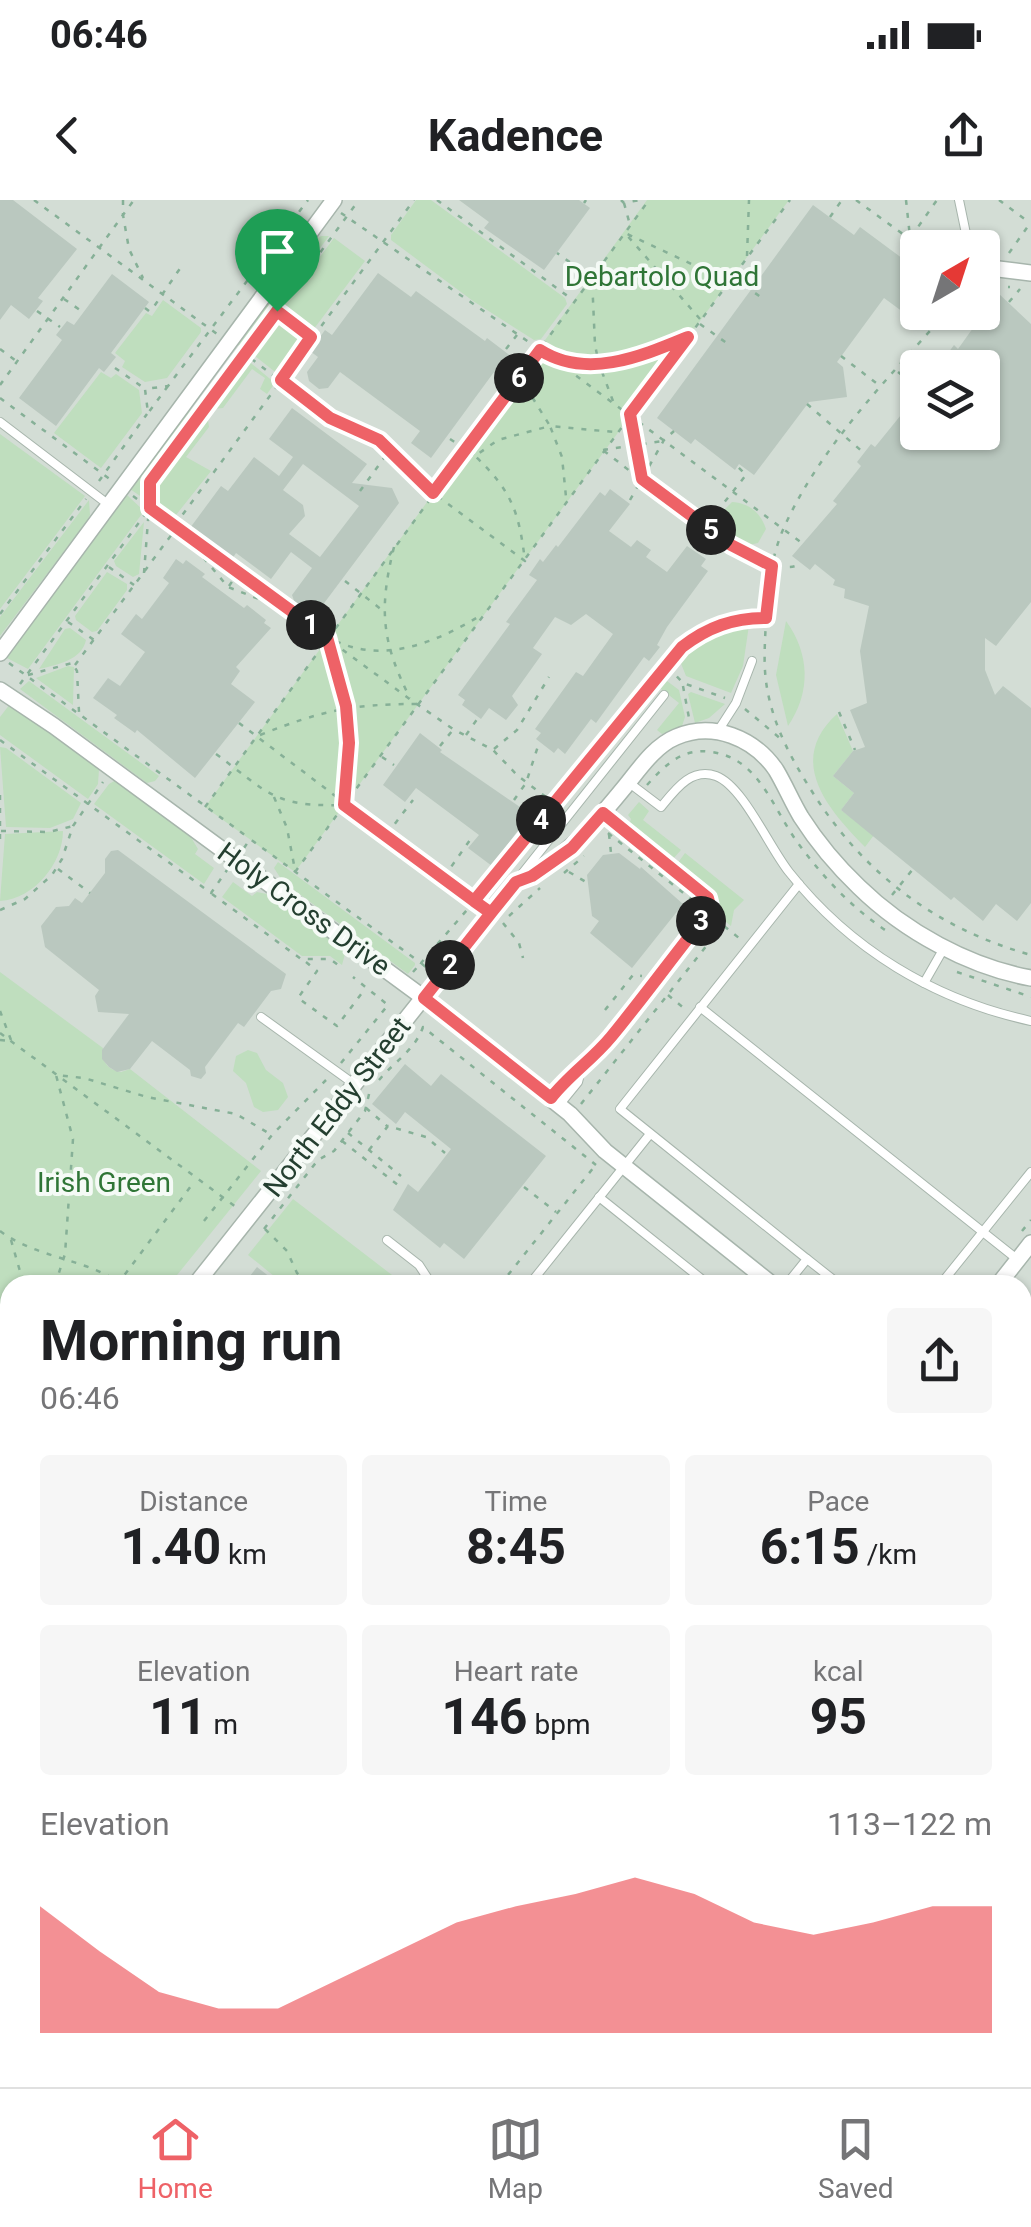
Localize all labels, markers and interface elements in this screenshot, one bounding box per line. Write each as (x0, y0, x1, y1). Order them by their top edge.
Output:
text: 06:46 (50, 13, 148, 57)
icon: back (40, 108, 95, 163)
icon: share (936, 108, 991, 163)
text: Kadence (428, 109, 603, 162)
pin (235, 209, 320, 312)
icon: arrive (250, 224, 305, 279)
north arrow (900, 230, 1000, 330)
map controls (900, 230, 1000, 450)
park label: Debartolo Quad (565, 260, 759, 293)
button: layers (900, 350, 1000, 450)
pin: 6 (494, 353, 544, 403)
text: 6 (511, 361, 527, 394)
pin: 5 (686, 505, 736, 555)
text: 5 (703, 513, 719, 546)
pin: 1 (286, 600, 336, 650)
text: 1 (303, 608, 319, 641)
pin: 4 (516, 795, 566, 845)
text: 4 (533, 803, 549, 836)
street label: Holy Cross Drive (211, 835, 397, 983)
pin: 3 (676, 896, 726, 946)
text: 3 (693, 904, 709, 937)
pin: 2 (425, 940, 475, 990)
text: 2 (442, 948, 458, 981)
street label: North Eddy Street (257, 1011, 417, 1203)
park label: Irish Green (37, 1166, 171, 1199)
button: share (887, 1308, 992, 1413)
text: Morning run (40, 1309, 342, 1373)
text: 06:46 (40, 1379, 120, 1417)
text: Distance (139, 1485, 248, 1518)
text: Time (485, 1485, 547, 1518)
text: Pace (807, 1485, 869, 1518)
text: 1.40 (121, 1518, 221, 1576)
text: 8:45 (466, 1518, 566, 1576)
text: 6:15 (760, 1518, 860, 1576)
text: km (221, 1538, 267, 1571)
text: /km (860, 1538, 917, 1571)
text: Elevation (137, 1655, 250, 1688)
text: Heart rate (454, 1655, 578, 1688)
text: kcal (813, 1655, 864, 1688)
text: 11 (149, 1688, 207, 1746)
text: 146 (441, 1688, 528, 1746)
text: 95 (810, 1688, 867, 1746)
text: m (207, 1708, 238, 1741)
text: bpm (528, 1708, 591, 1741)
text: Elevation (40, 1805, 170, 1843)
text: 113–122 m (827, 1805, 992, 1843)
tab: Home (137, 2112, 213, 2205)
tab: Map (488, 2112, 543, 2205)
tab: Saved (818, 2112, 894, 2205)

